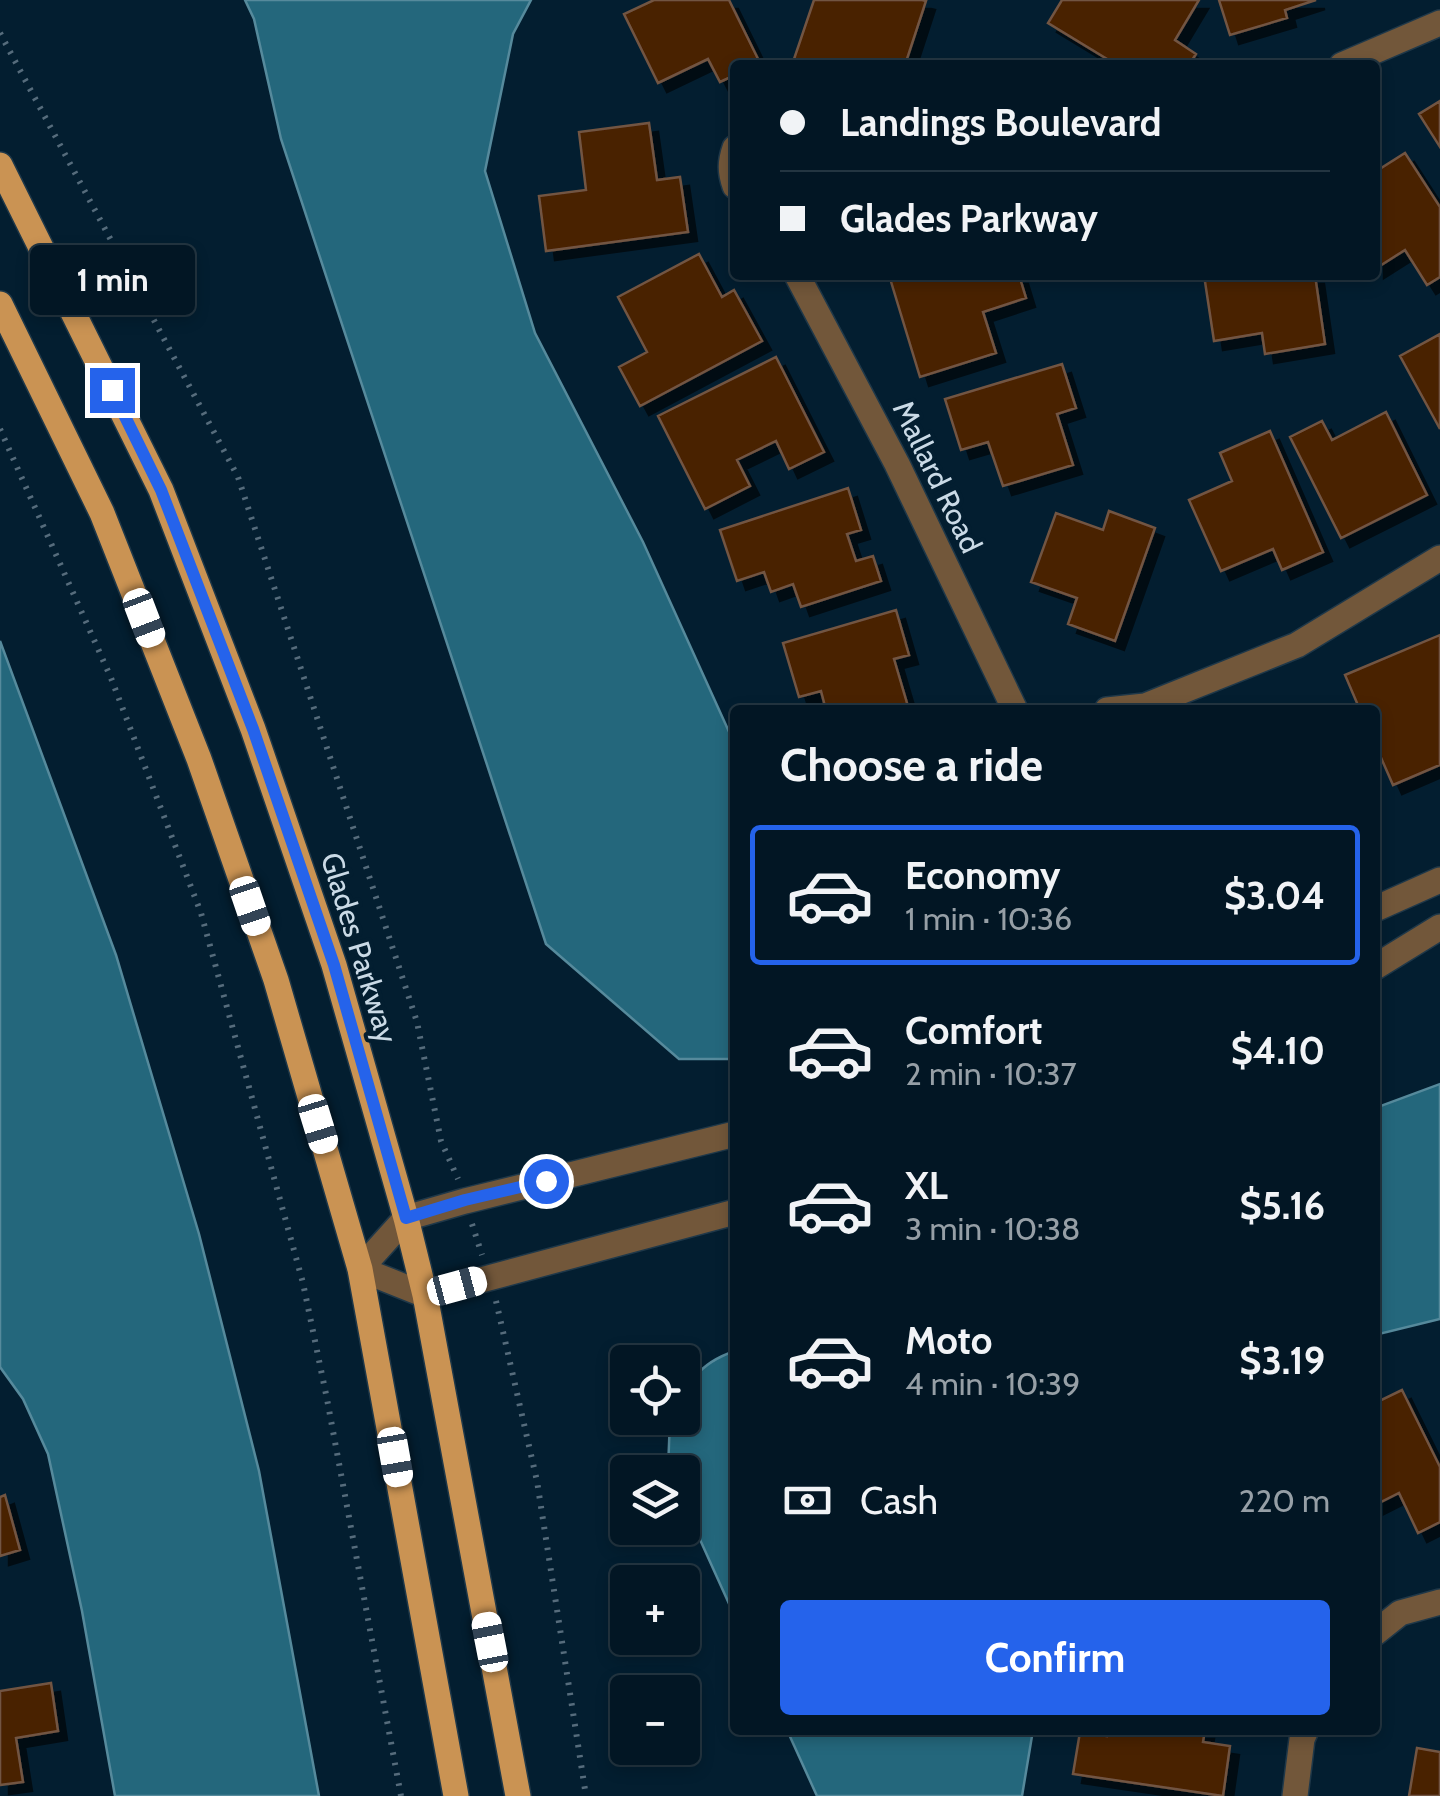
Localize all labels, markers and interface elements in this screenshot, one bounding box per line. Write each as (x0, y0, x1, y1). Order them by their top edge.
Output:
text: Landings Boulevard (840, 99, 1161, 146)
text: Glades Parkway (840, 195, 1098, 242)
callout: 1 min (29, 245, 194, 315)
text: 1 min (76, 260, 149, 299)
route end (90, 368, 135, 413)
street label: Mallard Road (885, 395, 990, 559)
car (119, 585, 169, 651)
text: Choose a ride (780, 738, 1043, 792)
street label: Glades Parkway (313, 848, 406, 1048)
icon: car (785, 850, 875, 940)
text: Economy (905, 852, 1060, 899)
text: $3.04 (1224, 872, 1325, 919)
car (226, 873, 274, 939)
text: 1 min · 10:36 (905, 899, 1072, 938)
icon: car (785, 1005, 875, 1095)
text: Comfort (905, 1007, 1042, 1054)
text: $4.10 (1231, 1027, 1325, 1074)
text: 2 min · 10:37 (905, 1054, 1077, 1093)
car (295, 1091, 341, 1157)
route start (524, 1159, 569, 1204)
icon: car (785, 1160, 875, 1250)
text: XL (905, 1162, 948, 1209)
text: $5.16 (1239, 1182, 1325, 1229)
text: 3 min · 10:38 (905, 1209, 1080, 1248)
car (424, 1264, 490, 1308)
icon: car (785, 1315, 875, 1405)
text: Moto (905, 1317, 992, 1364)
text: $3.19 (1239, 1337, 1325, 1384)
map controls (610, 1345, 700, 1765)
button: locate (610, 1345, 700, 1435)
text: 4 min · 10:39 (905, 1364, 1080, 1403)
car (375, 1425, 415, 1489)
button: layers (610, 1455, 700, 1545)
icon: cash (780, 1473, 835, 1528)
text: Cash (860, 1477, 938, 1524)
text: 220 m (1239, 1481, 1330, 1520)
button: + (610, 1565, 700, 1655)
button: Confirm (780, 1600, 1330, 1715)
car (470, 1610, 510, 1674)
button: − (610, 1675, 700, 1765)

